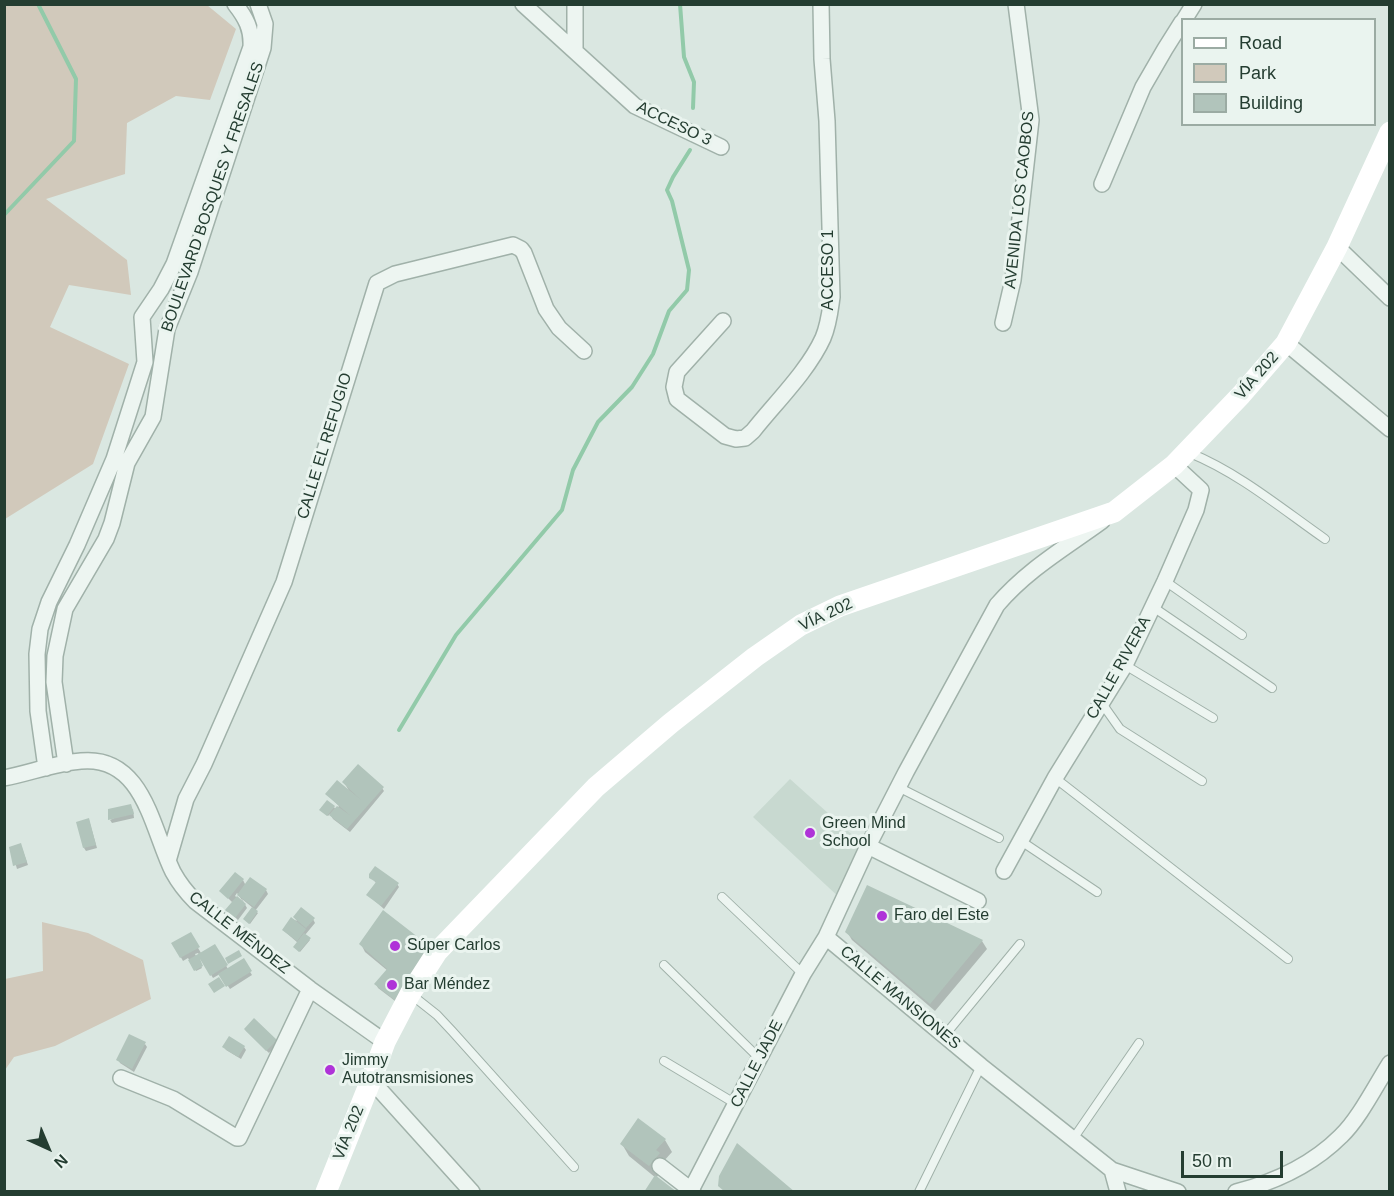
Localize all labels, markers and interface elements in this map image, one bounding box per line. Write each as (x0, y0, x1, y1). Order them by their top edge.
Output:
legend (1181, 18, 1376, 126)
text: Road (1239, 33, 1282, 53)
street label: BOULEVARD BOSQUES Y FRESALES (158, 60, 268, 334)
text: Park (1239, 63, 1276, 83)
text: Building (1239, 93, 1303, 113)
street label: ACCESO 3 (633, 98, 715, 150)
street label: AVENIDA LOS CAOBOS (1001, 110, 1039, 290)
street label: ACCESO 1 (819, 230, 839, 310)
street label: VÍA 202 (1231, 348, 1283, 404)
street label: CALLE EL REFUGIO (294, 370, 356, 522)
street label: VÍA 202 (796, 594, 856, 636)
street label: CALLE RIVERA (1083, 613, 1155, 723)
place label: Green Mind School (822, 814, 906, 852)
marker: Green Mind School (803, 826, 817, 840)
street label: CALLE MÉNDEZ (185, 888, 293, 978)
place label: Faro del Este (894, 906, 989, 926)
marker: Faro del Este (875, 909, 889, 923)
place label: Súper Carlos (407, 936, 500, 956)
marker: Súper Carlos (388, 939, 402, 953)
street label: CALLE MANSIONES (836, 942, 964, 1054)
place label: Bar Méndez (404, 975, 490, 995)
marker: Bar Méndez (385, 978, 399, 992)
street label: CALLE JADE (727, 1017, 787, 1111)
place label: Jimmy Autotransmisiones (342, 1051, 474, 1089)
marker: Jimmy Autotransmisiones (323, 1063, 337, 1077)
street label: VÍA 202 (329, 1103, 369, 1163)
north arrow (18, 1118, 78, 1178)
scale bar (1184, 1139, 1286, 1177)
text: N (51, 1151, 71, 1171)
text: 50 m (1192, 1151, 1232, 1171)

